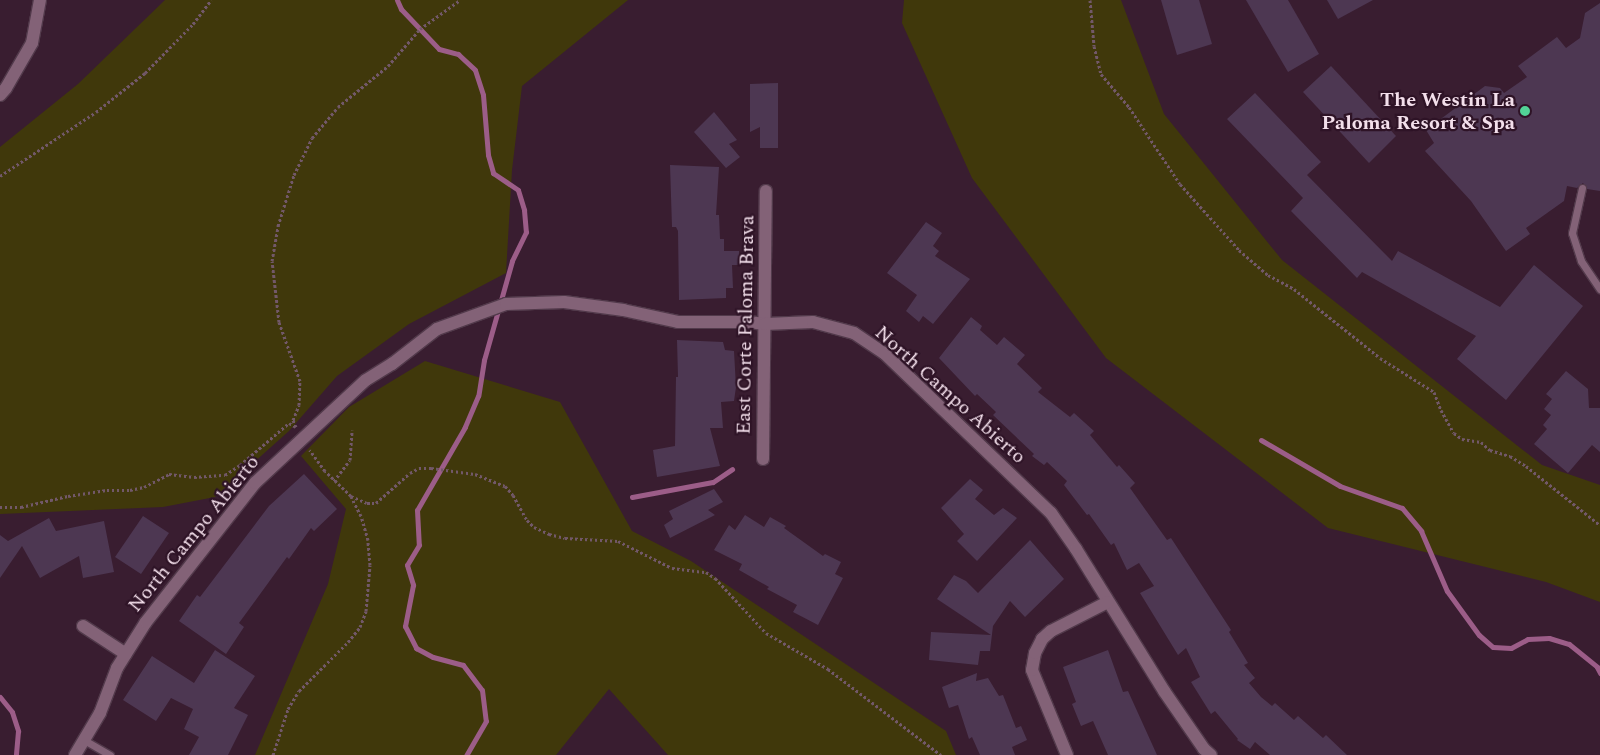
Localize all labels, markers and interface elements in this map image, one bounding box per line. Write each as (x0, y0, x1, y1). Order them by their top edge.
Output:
place label: The Westin La Paloma Resort & Spa (1322, 88, 1515, 135)
marker: The Westin La Paloma Resort & Spa (1519, 105, 1531, 117)
street label: East Corte Paloma Brava (732, 215, 760, 435)
street label: North Campo Abierto (870, 321, 1030, 469)
street label: North Campo Abierto (123, 451, 265, 617)

